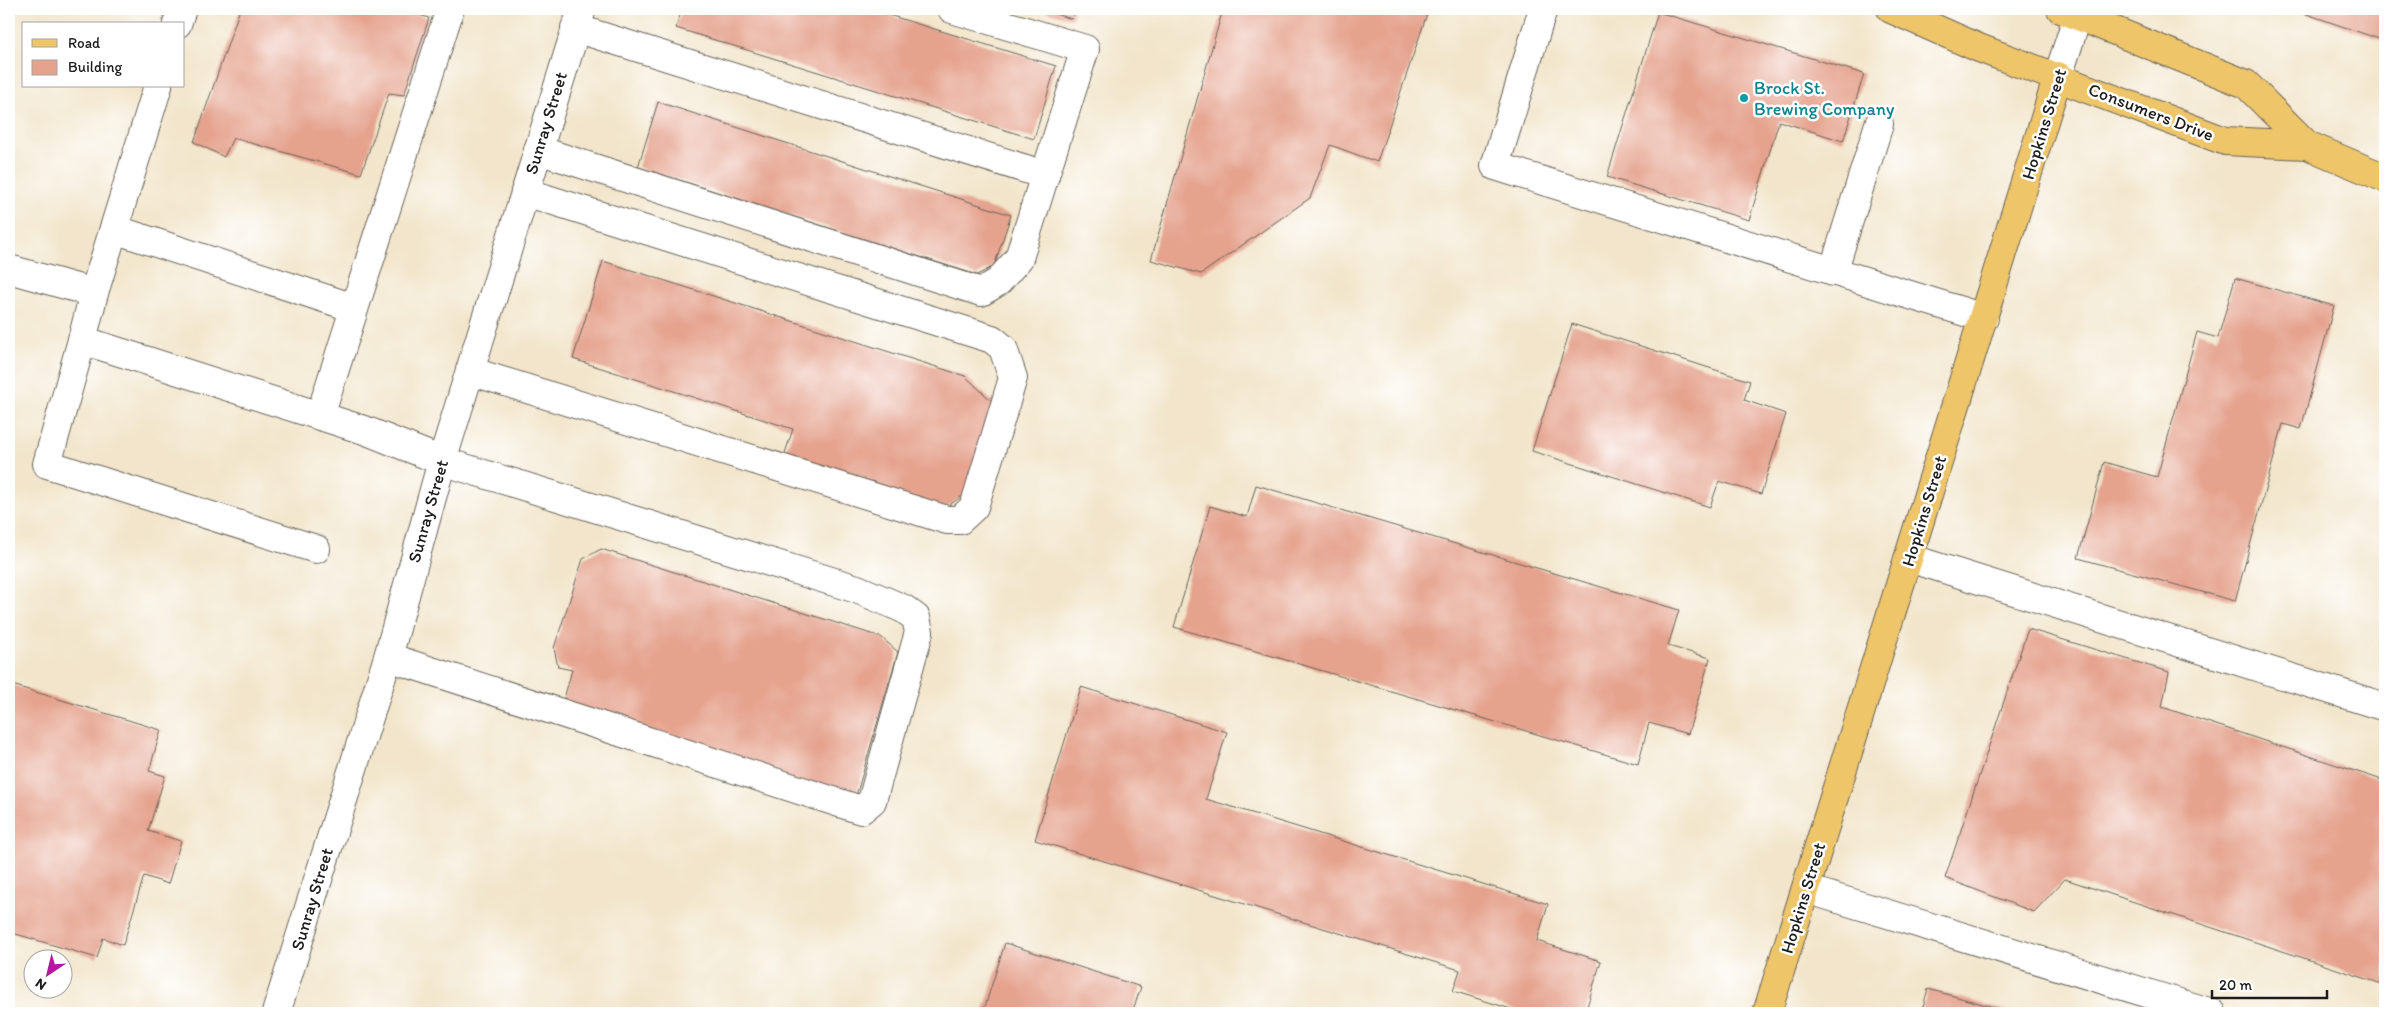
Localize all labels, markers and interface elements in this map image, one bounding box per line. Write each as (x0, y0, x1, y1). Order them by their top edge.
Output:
legend (22, 22, 185, 88)
text: Road (68, 34, 101, 52)
text: Building (68, 58, 122, 76)
street label: Hopkins Street (2017, 66, 2071, 182)
street label: Sunray Street (520, 69, 572, 177)
place label: Brock St. Brewing Company (1754, 77, 1895, 120)
street label: Consumers Drive (2085, 78, 2217, 146)
marker: Brock St. Brewing Company (1738, 92, 1750, 104)
street label: Hopkins Street (1897, 453, 1951, 569)
street label: Sunray Street (403, 457, 453, 565)
street label: Hopkins Street (1776, 840, 1830, 956)
street label: Sunray Street (286, 845, 338, 953)
north arrow (22, 950, 72, 1000)
scale bar (2212, 967, 2326, 999)
text: N (32, 975, 50, 994)
text: 20 m (2219, 976, 2253, 994)

